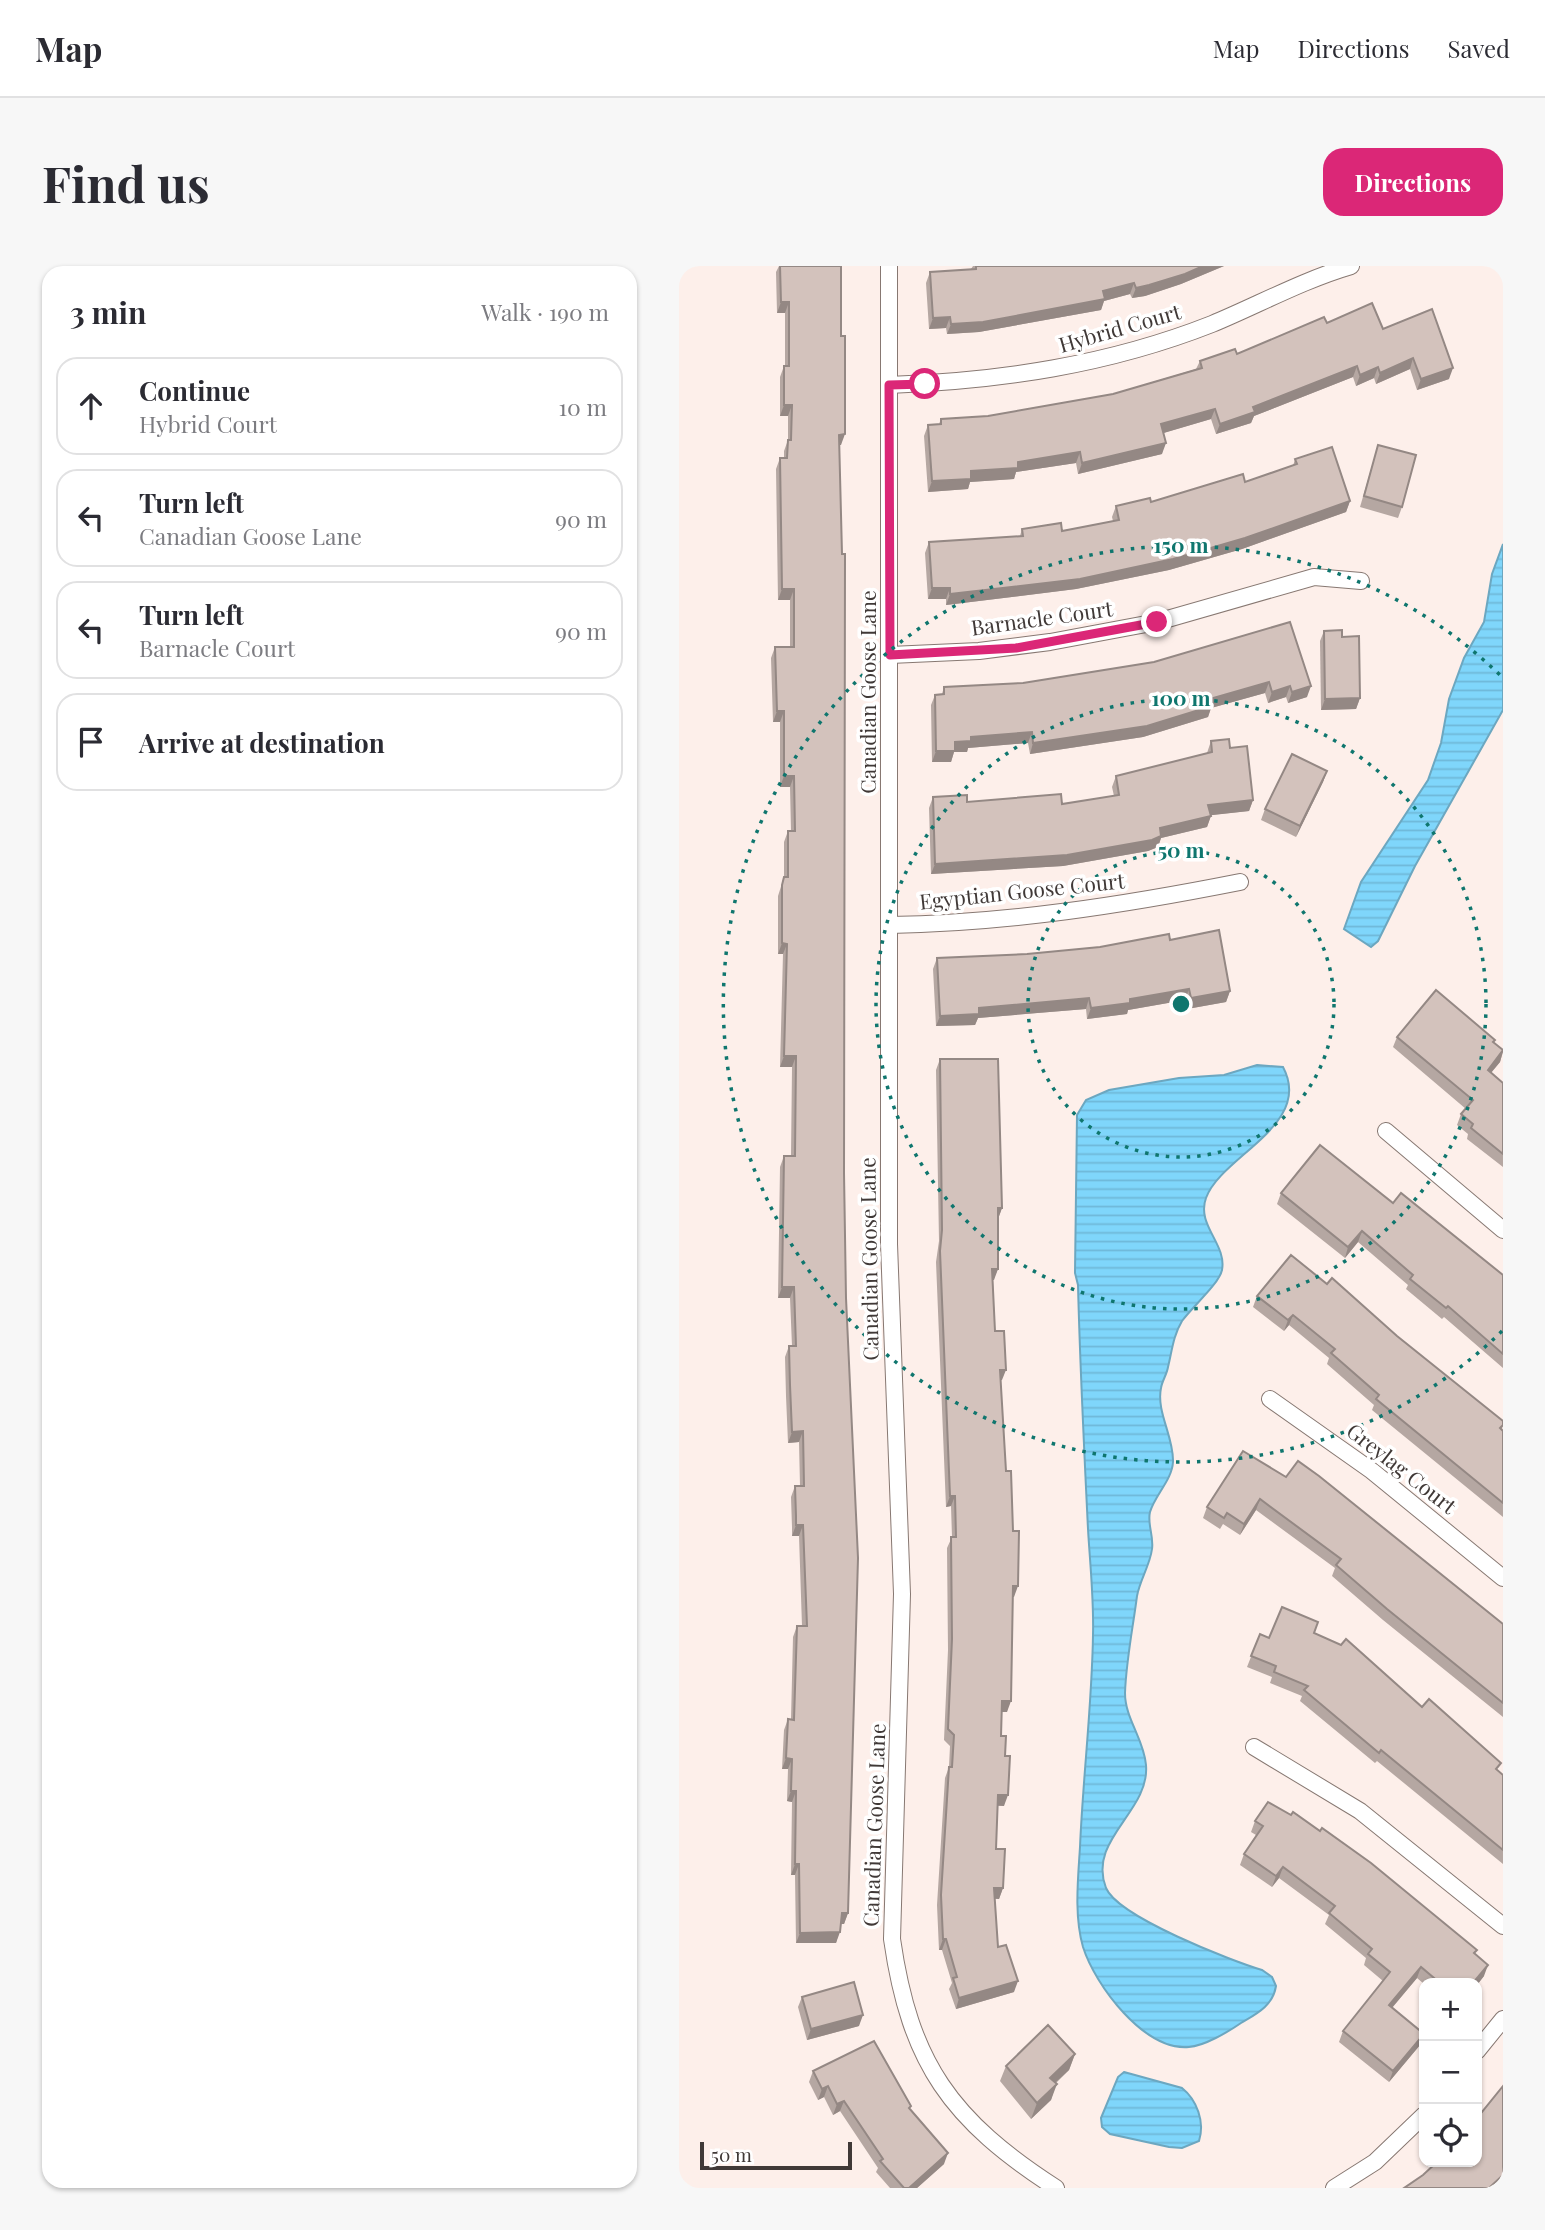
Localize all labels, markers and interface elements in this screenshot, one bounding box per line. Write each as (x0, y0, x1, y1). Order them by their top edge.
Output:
text: Map (35, 26, 102, 70)
text: Map (1213, 32, 1259, 64)
text: Directions (1297, 32, 1410, 64)
text: Saved (1448, 32, 1510, 64)
button: Directions (1323, 148, 1503, 216)
text: Find us (42, 150, 210, 215)
text: 3 min (70, 292, 146, 332)
text: Walk · 190 m (481, 296, 609, 327)
street label: Hybrid Court (1055, 296, 1184, 358)
route start (909, 368, 940, 399)
text: Continue (139, 373, 250, 408)
icon: ahead (72, 387, 110, 425)
text: 10 m (559, 391, 607, 422)
text: Hybrid Court (139, 408, 277, 439)
text: Turn left (139, 485, 244, 520)
icon: left (72, 499, 110, 537)
text: 90 m (555, 503, 607, 534)
text: Canadian Goose Lane (139, 520, 362, 551)
text: 150 m (1154, 530, 1208, 558)
street label: Canadian Goose Lane (853, 590, 881, 794)
street label: Barnacle Court (969, 593, 1115, 641)
text: Turn left (139, 597, 244, 632)
route end (1141, 606, 1172, 637)
icon: left (72, 611, 110, 649)
text: 90 m (555, 615, 607, 646)
text: Barnacle Court (139, 632, 295, 663)
text: 100 m (1151, 683, 1211, 711)
icon: arrive (72, 723, 110, 761)
text: Arrive at destination (139, 725, 385, 760)
text: 50 m (1157, 835, 1205, 863)
street label: Egyptian Goose Court (918, 865, 1126, 915)
centre of rings (1169, 992, 1193, 1016)
street label: Canadian Goose Lane (852, 1157, 884, 1361)
street label: Greylag Court (1342, 1416, 1463, 1519)
street label: Canadian Goose Lane (855, 1723, 891, 1927)
map controls (1419, 1978, 1482, 2167)
button: + (1419, 1978, 1482, 2041)
button: − (1419, 2041, 1482, 2104)
button: locate (1419, 2104, 1482, 2167)
scale bar (700, 2139, 852, 2171)
text: 50 m (711, 2141, 752, 2167)

